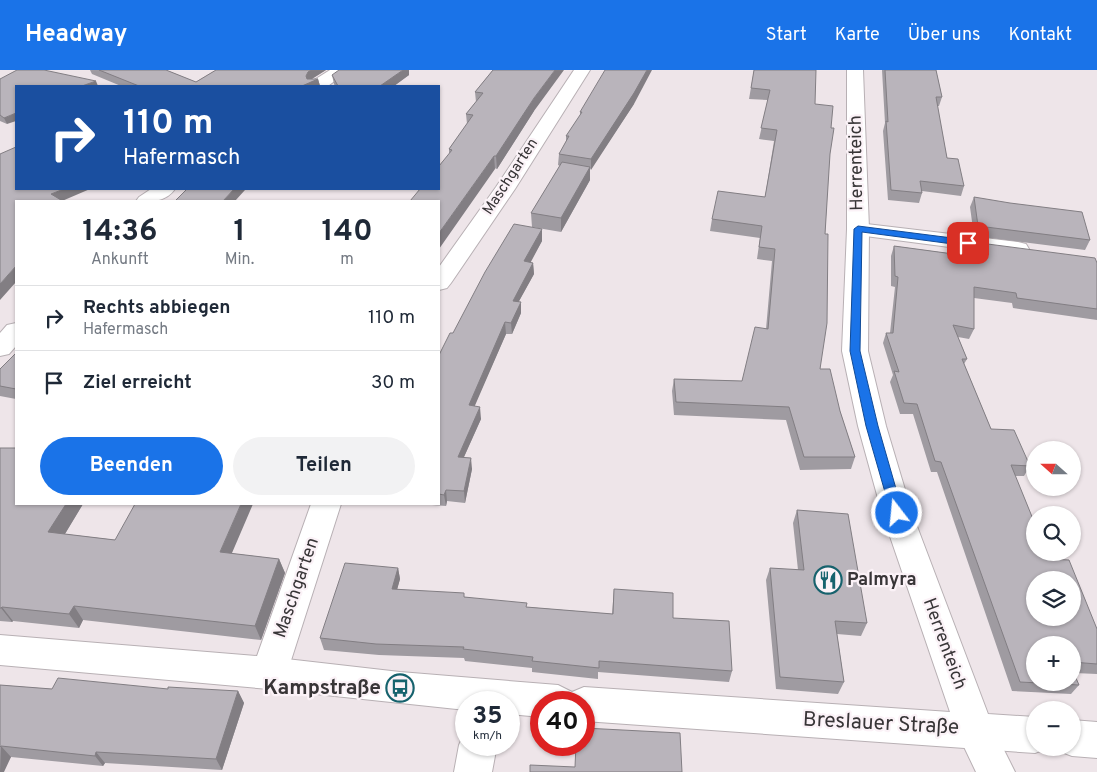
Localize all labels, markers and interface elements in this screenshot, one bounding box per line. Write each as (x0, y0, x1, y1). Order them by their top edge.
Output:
text: Headway (25, 20, 127, 50)
text: Start (766, 24, 807, 47)
text: Karte (835, 24, 880, 47)
text: Über uns (908, 24, 980, 47)
text: Kontakt (1008, 24, 1072, 47)
text: 110 m (123, 102, 213, 146)
icon: right (40, 105, 105, 170)
street label: Herrenteich (845, 115, 869, 211)
street label: Maschgarten (479, 135, 543, 219)
text: Hafermasch (123, 145, 240, 172)
text: 14:36 (82, 214, 157, 251)
text: 1 (233, 214, 245, 251)
text: 140 (322, 214, 373, 251)
pin (947, 222, 989, 264)
icon: arrive (954, 229, 982, 257)
text: Ankunft (91, 250, 149, 270)
text: Min. (225, 250, 254, 270)
text: m (340, 250, 354, 270)
text: Rechts abbiegen (83, 296, 231, 320)
icon: right (40, 304, 68, 332)
text: 110 m (368, 306, 415, 330)
text: Hafermasch (83, 320, 168, 340)
icon: arrive (40, 369, 68, 397)
text: Ziel erreicht (83, 371, 192, 395)
text: 30 m (371, 371, 415, 395)
button: Beenden (40, 437, 223, 495)
button: Teilen (233, 437, 415, 495)
north arrow (1026, 441, 1081, 496)
map controls (1026, 441, 1081, 756)
position arrow (870, 486, 922, 538)
button: search (1026, 506, 1081, 561)
street label: Maschgarten (269, 535, 325, 641)
restaurant icon: Palmyra (813, 565, 843, 595)
place label: Palmyra (847, 569, 917, 592)
button: layers (1026, 571, 1081, 626)
street label: Herrenteich (917, 595, 971, 693)
button: + (1026, 636, 1081, 691)
bus stop icon: Kampstraße (385, 673, 415, 703)
place label: Kampstraße (263, 675, 381, 702)
speed limit sign: 40 (530, 691, 595, 756)
text: 35 (472, 701, 503, 733)
button: − (1026, 701, 1081, 756)
street label: Breslauer Straße (802, 706, 960, 742)
text: km/h (473, 728, 502, 744)

